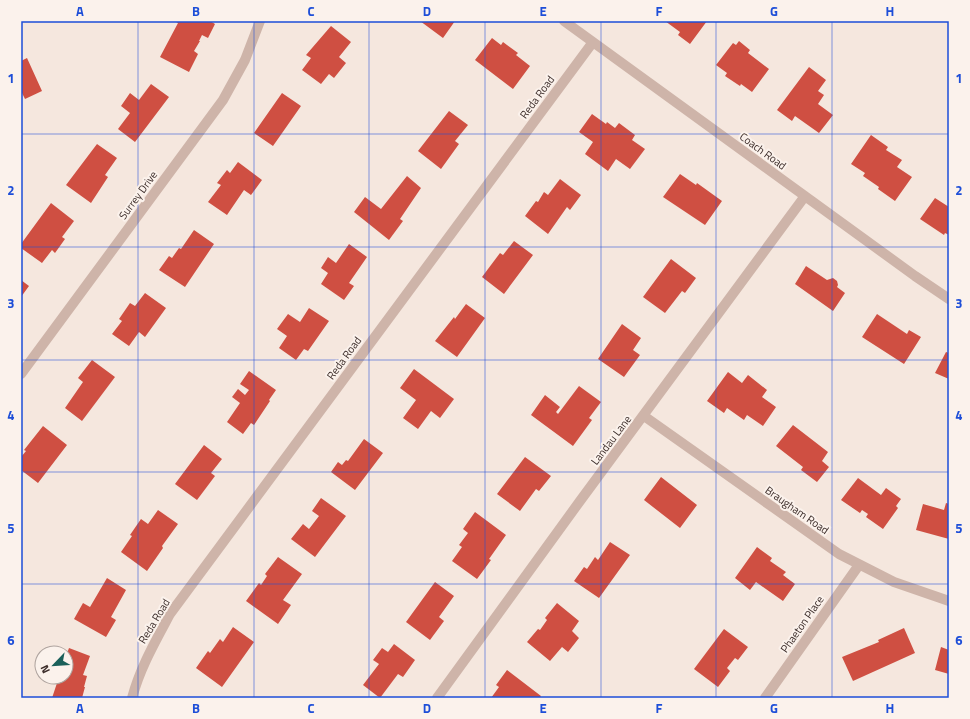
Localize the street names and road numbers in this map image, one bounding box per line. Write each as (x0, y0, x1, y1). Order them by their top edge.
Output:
street label: Reda Road (516, 72, 558, 122)
street label: Coach Road (736, 129, 790, 173)
street label: Surrey Drive (115, 167, 161, 223)
street label: Reda Road (323, 333, 365, 383)
street label: Landau Lane (587, 411, 635, 468)
street label: Braugham Road (762, 482, 832, 538)
street label: Phaeton Place (776, 592, 828, 656)
street label: Reda Road (134, 595, 174, 646)

